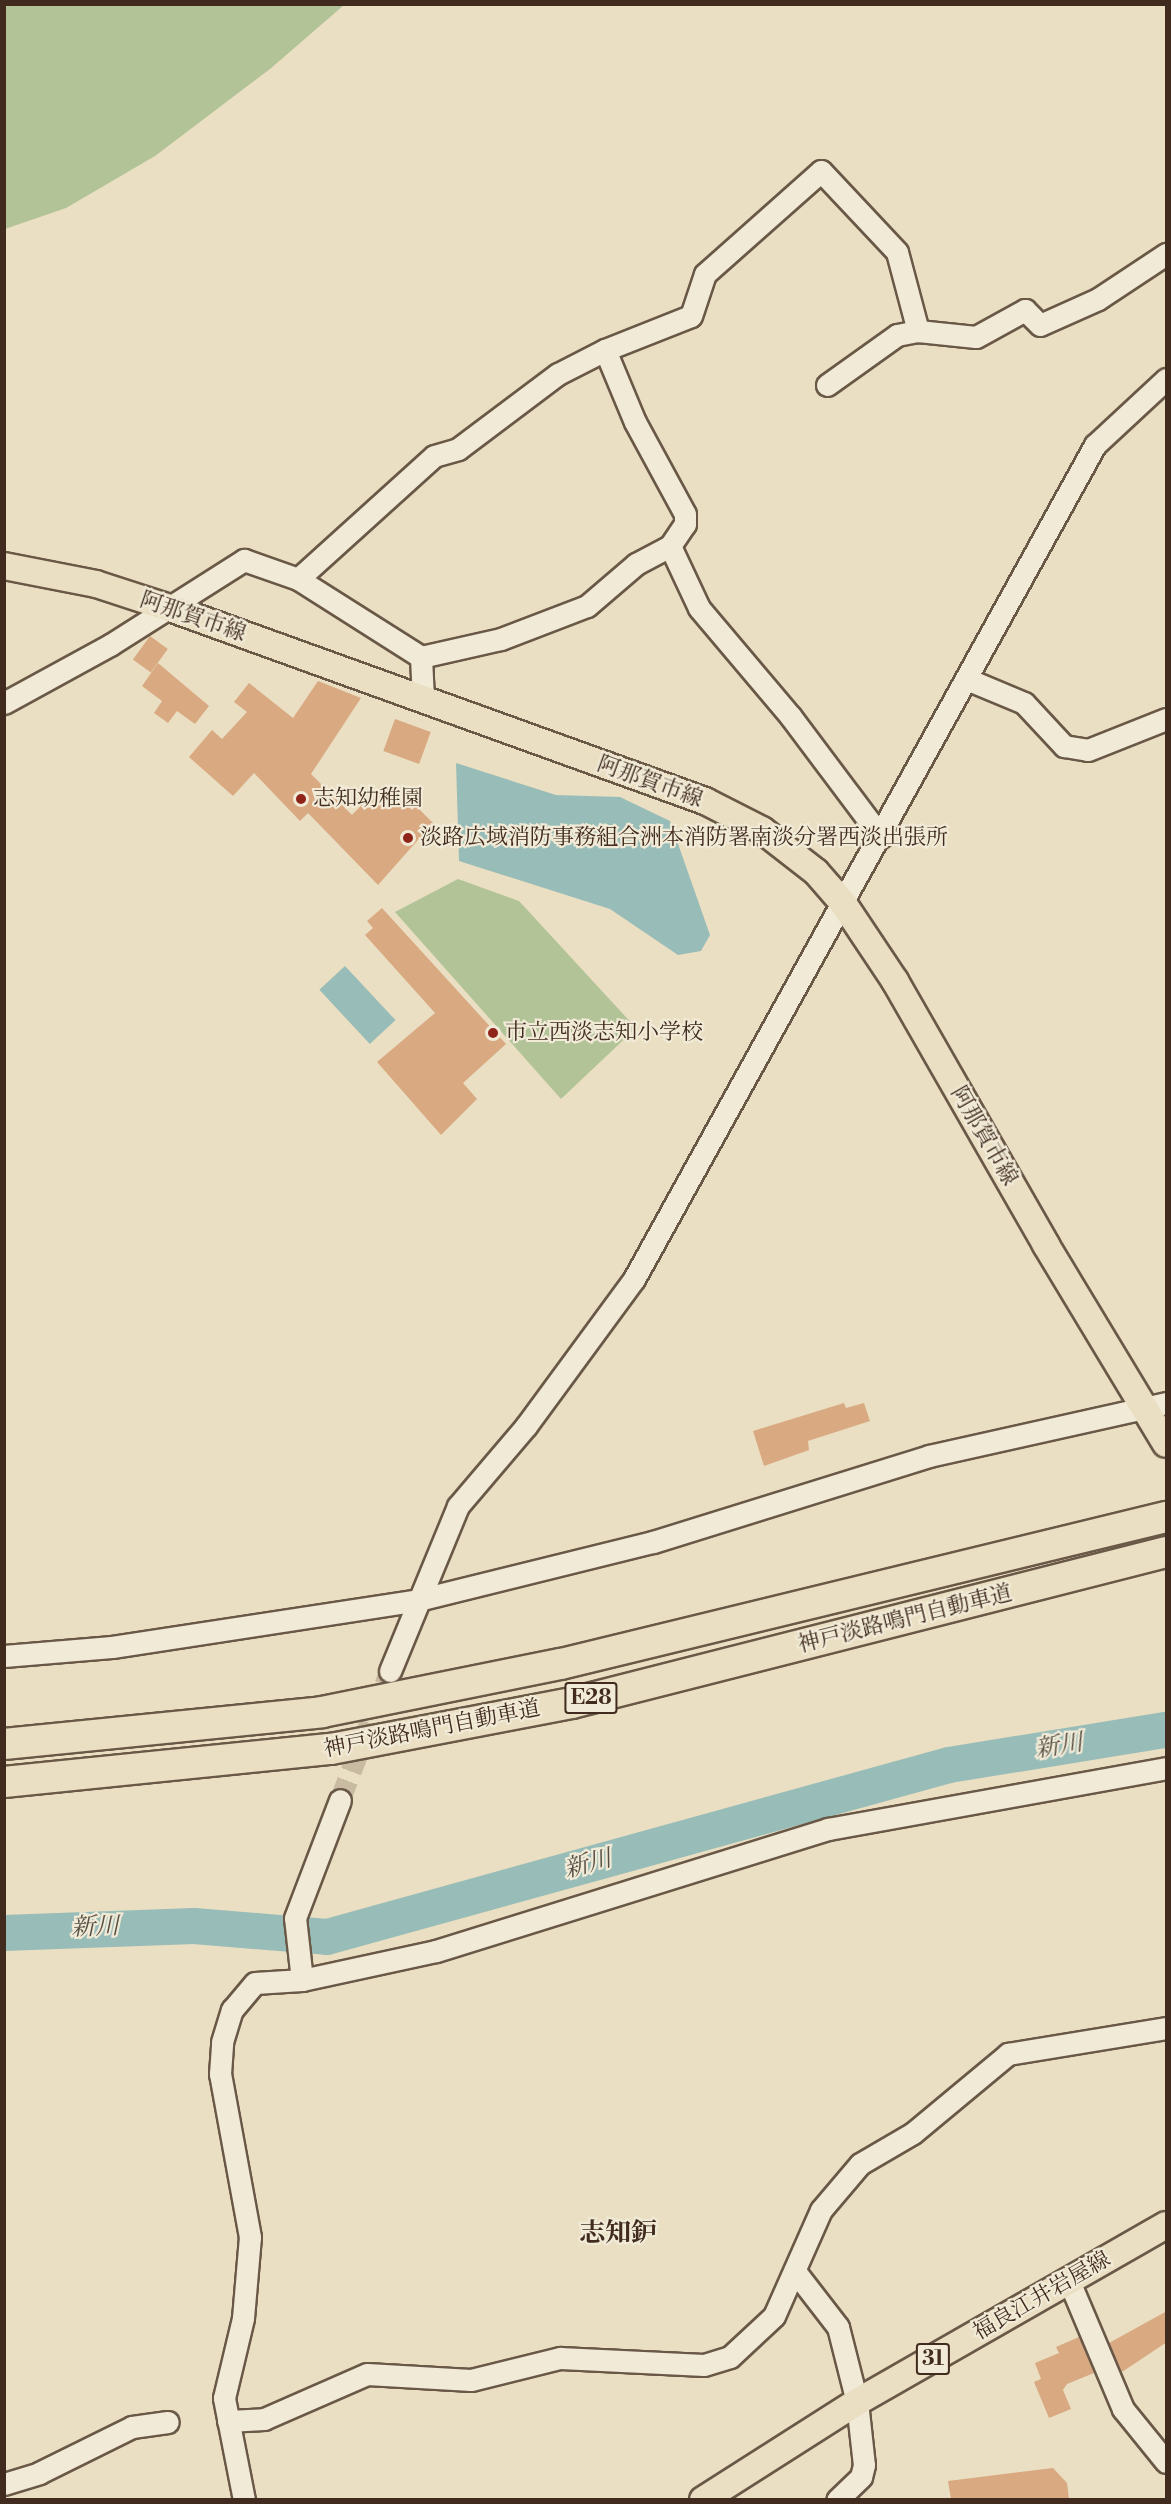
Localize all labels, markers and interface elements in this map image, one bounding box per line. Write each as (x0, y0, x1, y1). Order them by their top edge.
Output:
street label: 阿那賀市線 (137, 587, 249, 647)
street label: 阿那賀市線 (594, 751, 706, 813)
place label: 志知幼稚園 (313, 786, 423, 812)
marker: 志知幼稚園 (294, 792, 308, 806)
place label: 淡路広域消防事務組合洲本消防署南淡分署西淡出張所 (420, 825, 948, 851)
marker: 淡路広域消防事務組合洲本消防署南淡分署西淡出張所 (401, 831, 415, 845)
place label: 市立西淡志知小学校 (505, 1020, 703, 1046)
marker: 市立西淡志知小学校 (486, 1026, 500, 1040)
street label: 阿那賀市線 (945, 1082, 1023, 1190)
street label: 神戸淡路鳴門自動車道 (795, 1580, 1015, 1658)
road number: E28 (564, 1680, 618, 1716)
street label: 神戸淡路鳴門自動車道 (322, 1695, 542, 1763)
water label: 新川 (1033, 1729, 1085, 1765)
water label: 新川 (561, 1845, 615, 1885)
water label: 新川 (71, 1913, 119, 1943)
district label: 志知鈩 (579, 2218, 657, 2250)
street label: 福良江井岩屋線 (969, 2246, 1115, 2346)
road number: 31 (915, 2341, 951, 2377)

